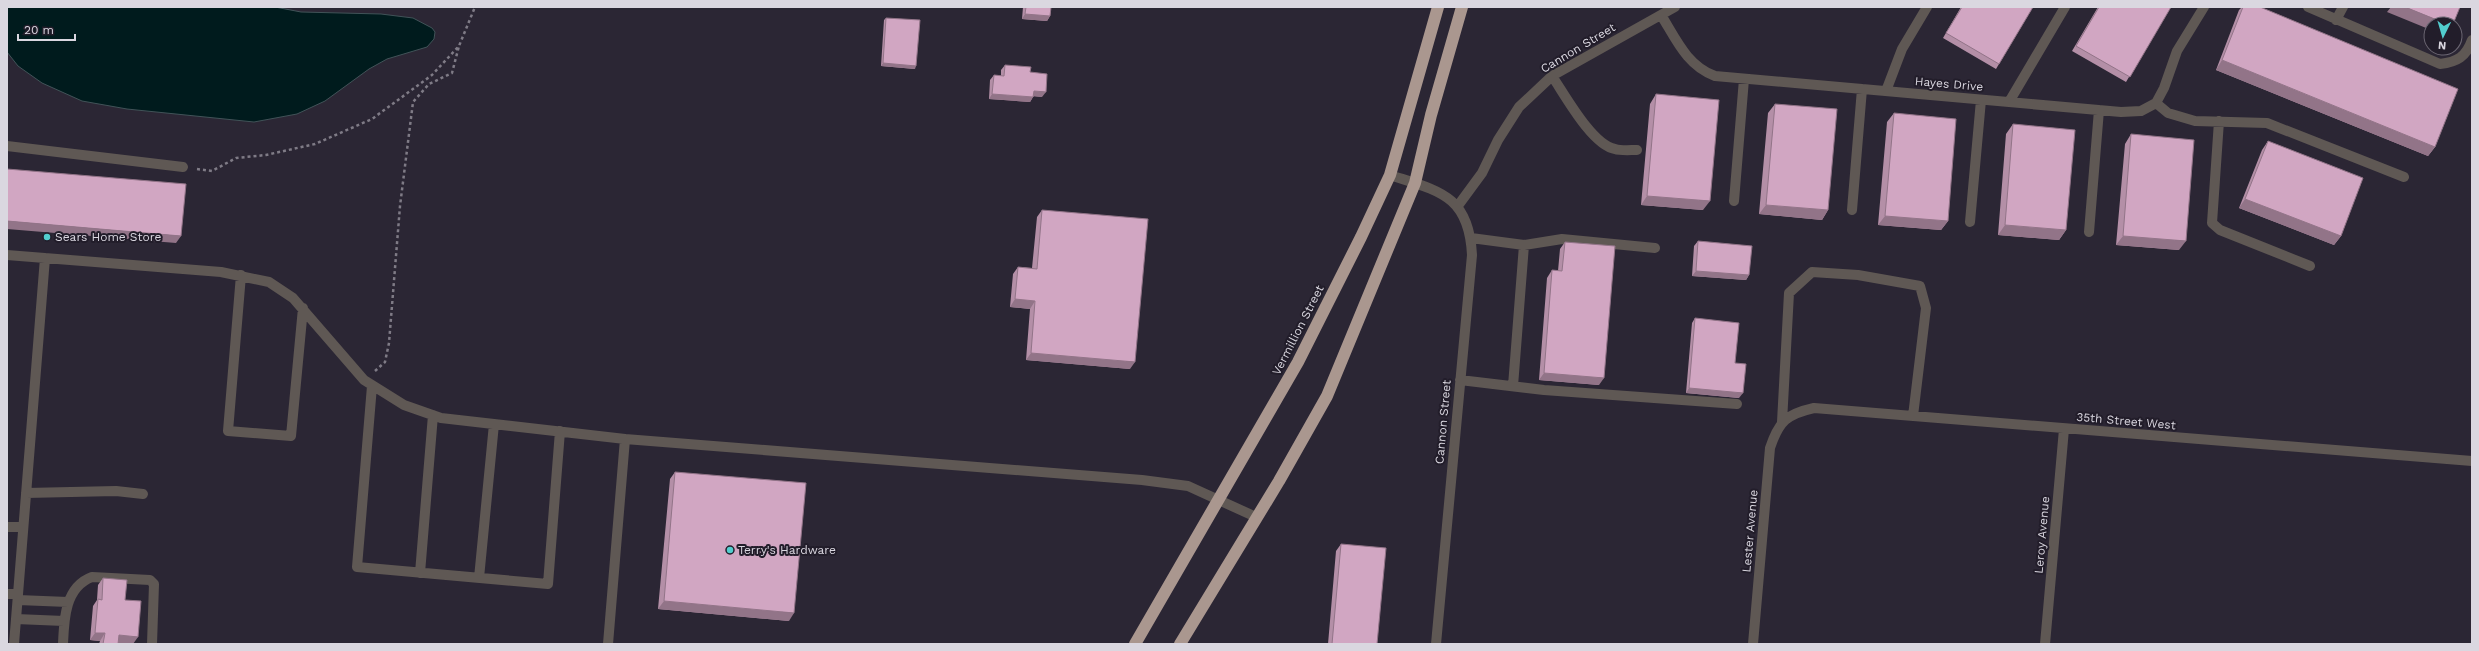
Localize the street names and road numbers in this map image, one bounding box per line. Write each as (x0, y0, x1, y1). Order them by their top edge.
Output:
street label: Cannon Street (1538, 20, 1618, 76)
street label: Hayes Drive (1914, 74, 1984, 94)
street label: Vermillion Street (1269, 283, 1327, 377)
street label: Cannon Street (1432, 379, 1454, 465)
street label: 35th Street West (2076, 410, 2176, 432)
street label: Lester Avenue (1739, 489, 1761, 573)
street label: Leroy Avenue (2032, 496, 2052, 574)

